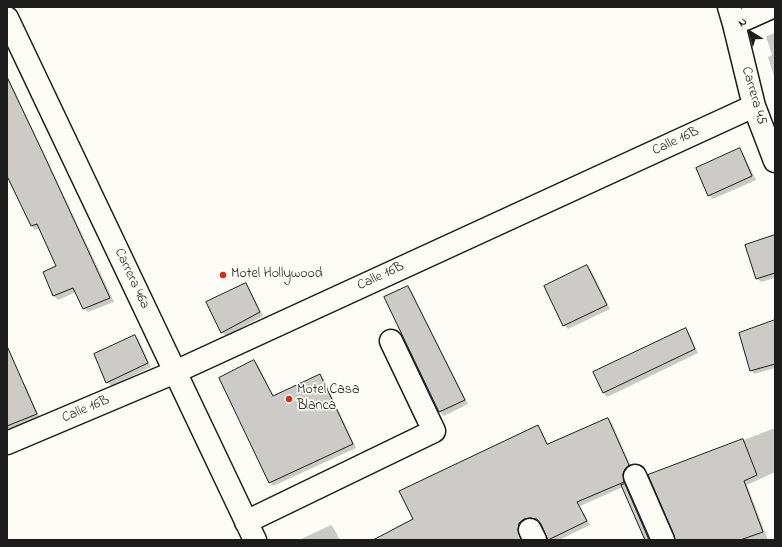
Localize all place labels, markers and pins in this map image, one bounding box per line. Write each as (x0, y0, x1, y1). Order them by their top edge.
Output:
place label: Motel Hollywood (231, 267, 323, 283)
marker: Motel Hollywood (218, 270, 228, 280)
place label: Motel Casa Blanca (297, 383, 360, 416)
marker: Motel Casa Blanca (284, 394, 294, 404)

